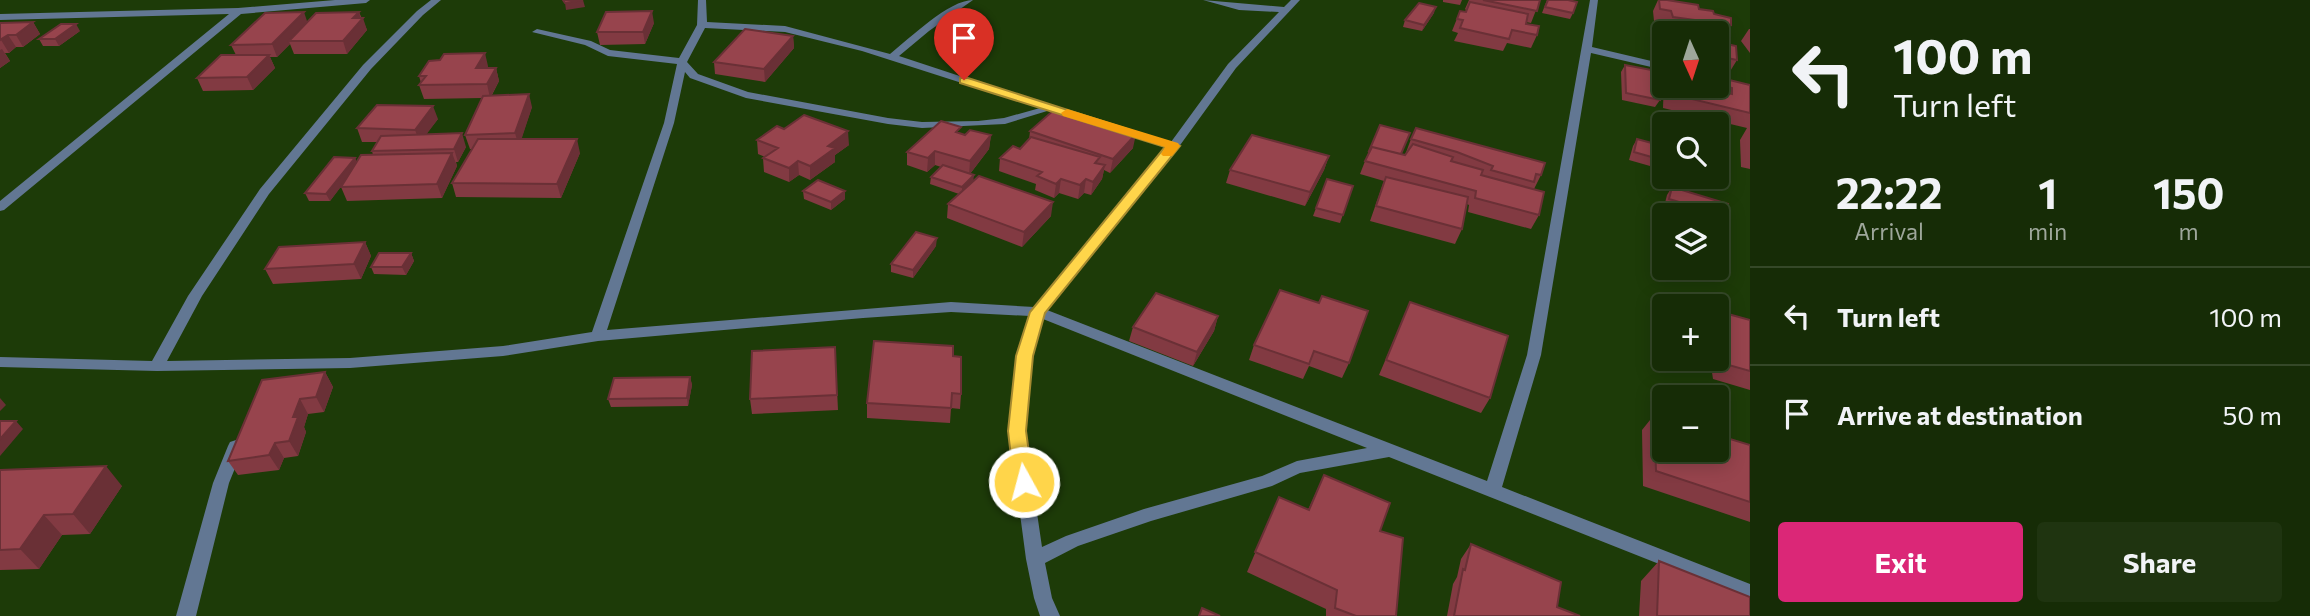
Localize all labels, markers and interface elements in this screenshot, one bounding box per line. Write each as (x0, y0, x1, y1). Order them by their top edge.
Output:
pin (934, 8, 994, 80)
icon: arrive (945, 19, 983, 57)
north arrow (1652, 21, 1729, 98)
map controls (1652, 21, 1729, 462)
text: 100 m (1893, 24, 2032, 84)
icon: left (1778, 28, 1869, 119)
text: Turn left (1893, 84, 2017, 124)
button: search (1652, 112, 1729, 189)
text: 22:22 (1836, 166, 1942, 218)
text: 1 (2038, 166, 2057, 218)
text: 150 (2153, 166, 2224, 218)
button: layers (1652, 203, 1729, 280)
text: Arrival (1854, 217, 1924, 245)
text: min (2028, 217, 2067, 245)
text: m (2179, 217, 2199, 245)
button: + (1652, 294, 1729, 371)
icon: left (1778, 297, 1816, 335)
text: Turn left (1837, 301, 1940, 332)
text: 100 m (2209, 301, 2282, 332)
button: − (1652, 385, 1729, 462)
icon: arrive (1778, 395, 1816, 433)
text: Arrive at destination (1837, 399, 2083, 430)
text: 50 m (2222, 399, 2282, 430)
position arrow (987, 445, 1061, 519)
button: Exit (1778, 522, 2023, 602)
button: Share (2037, 522, 2282, 602)

